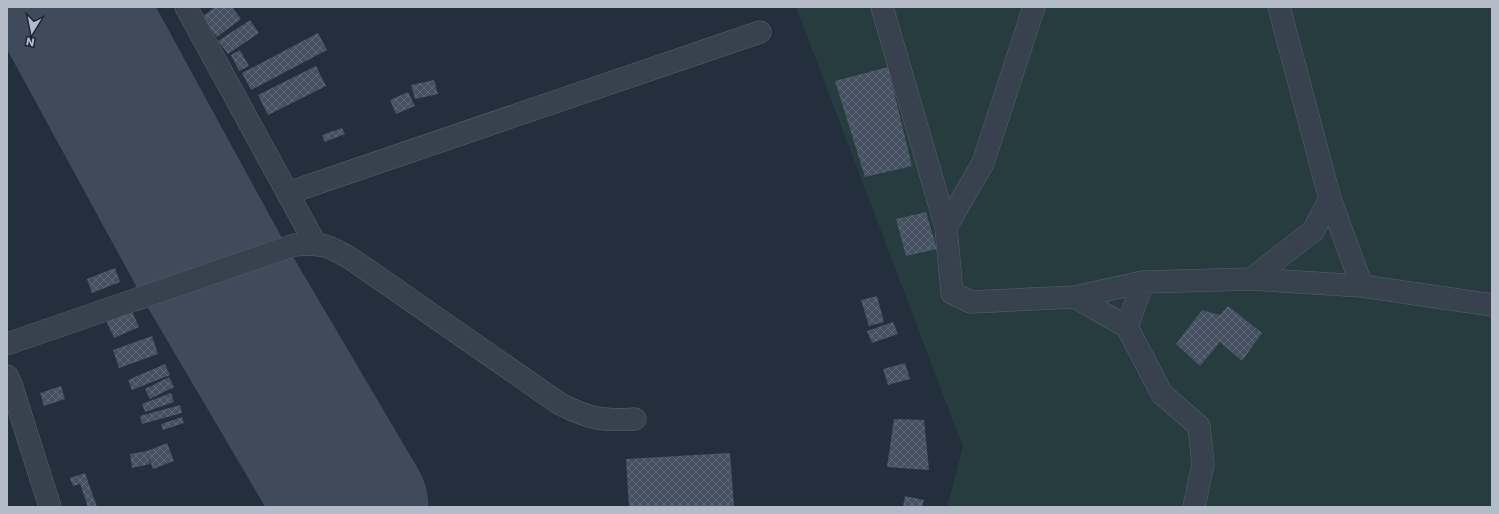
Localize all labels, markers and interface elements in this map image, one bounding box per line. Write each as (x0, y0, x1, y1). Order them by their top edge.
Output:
north arrow (12, 12, 52, 52)
text: N (25, 33, 36, 50)

